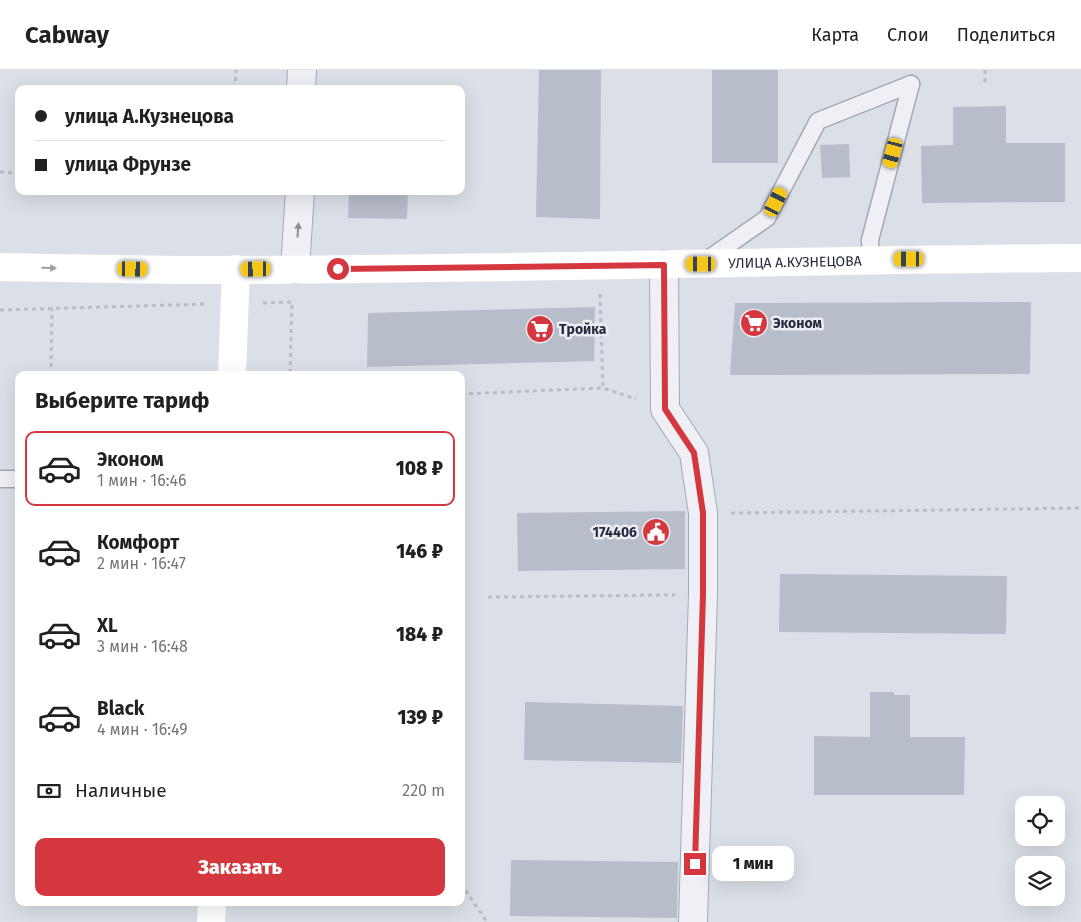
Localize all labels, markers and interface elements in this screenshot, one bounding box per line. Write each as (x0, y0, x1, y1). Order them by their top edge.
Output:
text: Cabway (25, 21, 109, 49)
text: Карта (811, 24, 859, 46)
text: Слои (887, 24, 929, 46)
text: Поделиться (957, 24, 1056, 46)
text: улица А.Кузнецова (65, 105, 234, 128)
car (881, 137, 904, 169)
text: улица Фрунзе (65, 153, 191, 176)
car (762, 185, 789, 219)
one-way arrow (295, 222, 303, 238)
street label: УЛИЦА А.КУЗНЕЦОВА (728, 252, 862, 272)
car (894, 252, 924, 267)
car (686, 257, 716, 272)
route start (327, 258, 349, 280)
car (117, 261, 148, 277)
car (240, 261, 271, 277)
one-way arrow (41, 264, 57, 272)
supermarket icon: Эконом (739, 308, 769, 338)
supermarket icon: Тройка (525, 314, 555, 344)
place label: Эконом (773, 315, 822, 332)
place label: Тройка (559, 321, 607, 338)
text: Выберите тариф (35, 387, 210, 414)
icon: car (37, 446, 82, 491)
text: Эконом (97, 448, 164, 471)
text: 108 ₽ (396, 457, 443, 480)
text: 1 мин · 16:46 (97, 471, 187, 490)
public building icon: 174406 (641, 517, 671, 547)
place label: 174406 (593, 524, 637, 541)
icon: car (37, 529, 82, 574)
text: Комфорт (97, 531, 179, 554)
text: 146 ₽ (396, 540, 443, 563)
text: 2 мин · 16:47 (97, 554, 186, 573)
icon: car (37, 612, 82, 657)
text: XL (97, 614, 118, 637)
text: 184 ₽ (396, 623, 443, 646)
text: 3 мин · 16:48 (97, 637, 188, 656)
icon: car (37, 695, 82, 740)
text: Black (97, 697, 144, 720)
text: 139 ₽ (398, 706, 443, 729)
text: 4 мин · 16:49 (97, 720, 188, 739)
icon: cash (35, 777, 63, 805)
text: Наличные (75, 779, 167, 802)
text: 220 m (402, 781, 445, 800)
map controls (1015, 796, 1065, 906)
button: locate (1015, 796, 1065, 846)
button: Заказать (35, 838, 445, 896)
callout: 1 мин (712, 846, 795, 882)
route end (684, 853, 706, 875)
text: 1 мин (733, 854, 773, 873)
button: layers (1015, 856, 1065, 906)

